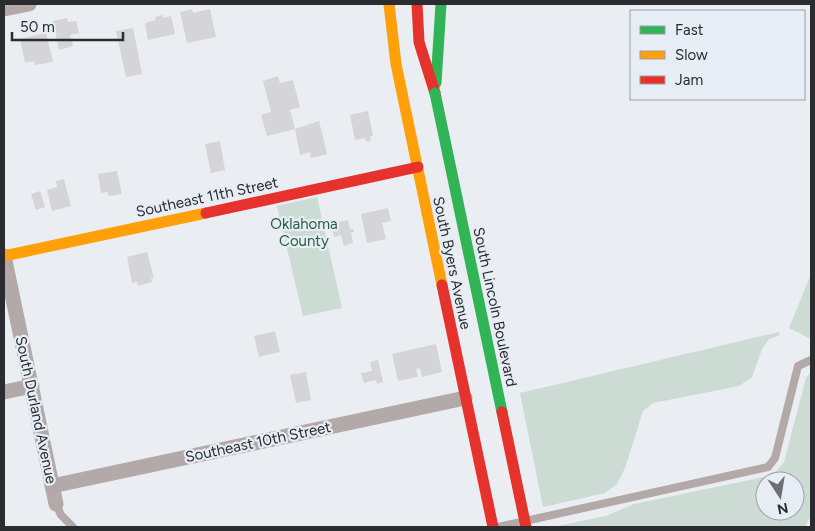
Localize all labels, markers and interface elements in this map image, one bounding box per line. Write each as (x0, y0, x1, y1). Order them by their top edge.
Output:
scale bar (12, 10, 124, 42)
legend (630, 10, 805, 100)
text: 50 m (20, 18, 55, 36)
text: Fast (675, 21, 704, 39)
text: Slow (675, 46, 708, 64)
text: Jam (675, 71, 703, 89)
street label: Southeast 11th Street (134, 173, 280, 221)
street label: South Byers Avenue (429, 195, 475, 331)
park label: Oklahoma County (270, 215, 338, 250)
street label: South Lincoln Boulevard (469, 226, 521, 388)
street label: South Durland Avenue (12, 335, 60, 485)
street label: Southeast 10th Street (184, 418, 333, 466)
north arrow (755, 471, 805, 521)
text: N (776, 499, 790, 518)

